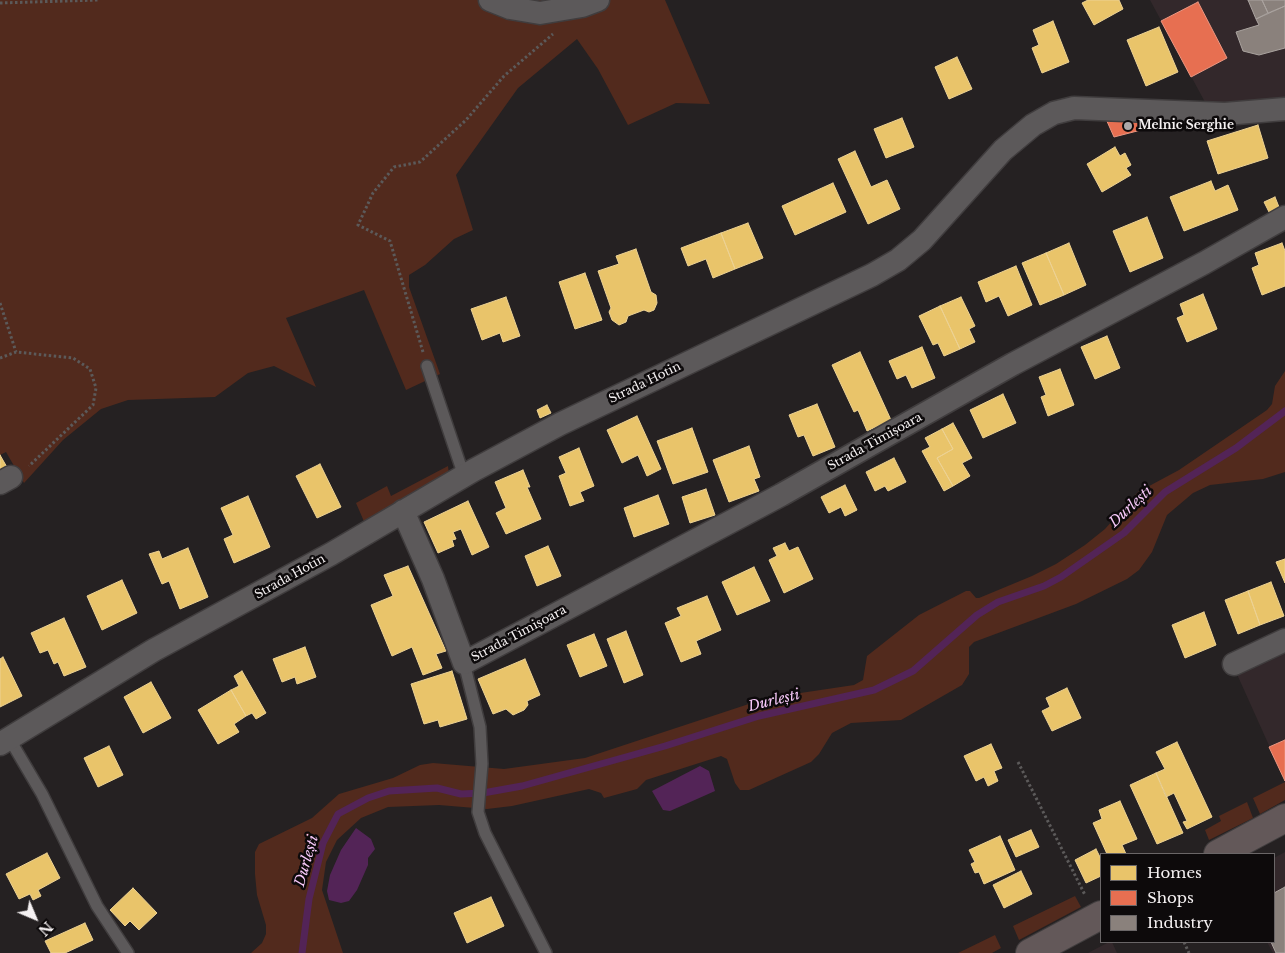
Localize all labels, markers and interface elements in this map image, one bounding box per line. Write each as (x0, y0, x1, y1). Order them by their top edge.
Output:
place label: Melnic Serghie (1138, 119, 1234, 133)
marker: Melnic Serghie (1122, 120, 1134, 132)
street label: Strada Hotin (607, 359, 683, 407)
street label: Strada Timișoara (825, 410, 925, 474)
water label: Durlești (1106, 483, 1156, 531)
street label: Strada Hotin (252, 552, 328, 602)
street label: Strada Timișoara (469, 603, 569, 665)
water label: Durlești (747, 687, 801, 715)
water label: Durlești (292, 833, 322, 889)
legend (1100, 853, 1275, 943)
text: Homes (1147, 863, 1202, 882)
text: Shops (1147, 888, 1194, 907)
north arrow (10, 893, 60, 943)
text: Industry (1147, 913, 1213, 932)
text: N (35, 918, 57, 940)

